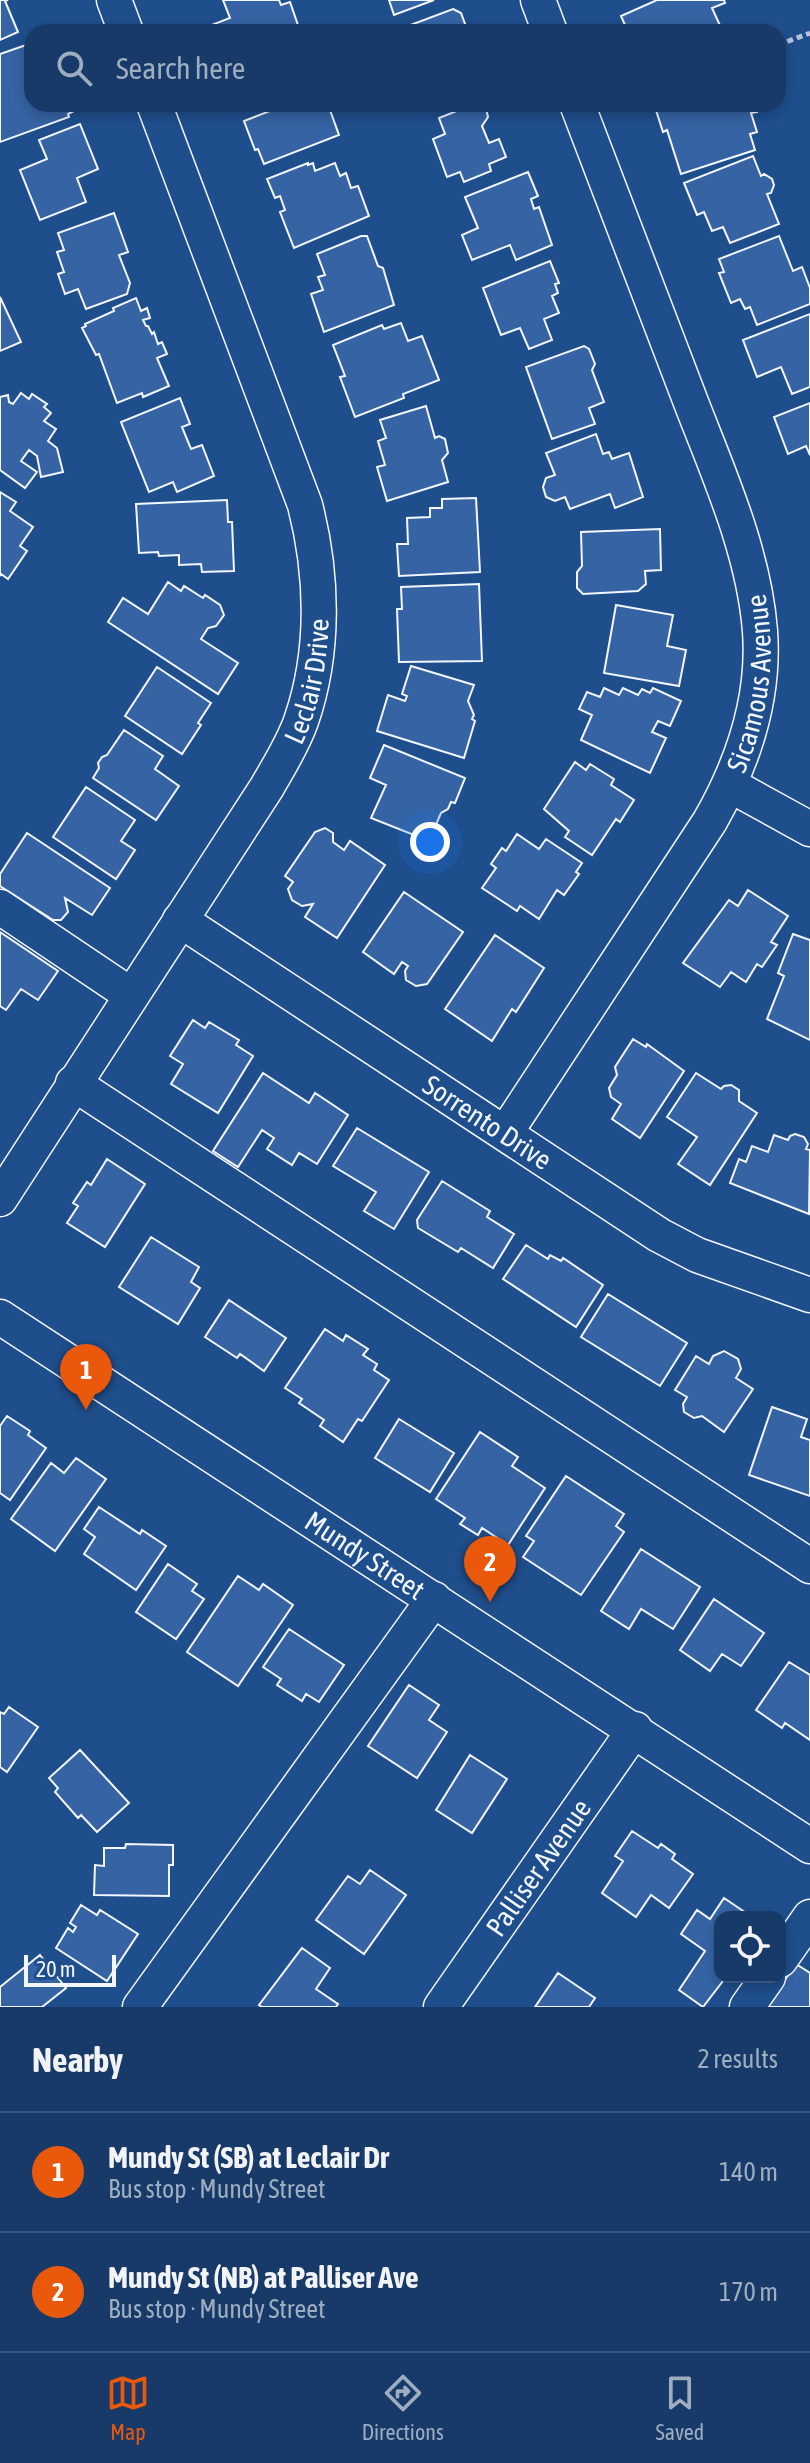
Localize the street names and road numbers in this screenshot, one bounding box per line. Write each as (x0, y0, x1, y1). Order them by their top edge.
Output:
street label: Sicamous Avenue (720, 592, 777, 777)
street label: Leclair Drive (278, 618, 335, 749)
street label: Sorrento Drive (417, 1068, 558, 1176)
street label: Mundy Street (299, 1505, 431, 1606)
street label: Palliser Avenue (479, 1793, 597, 1942)

